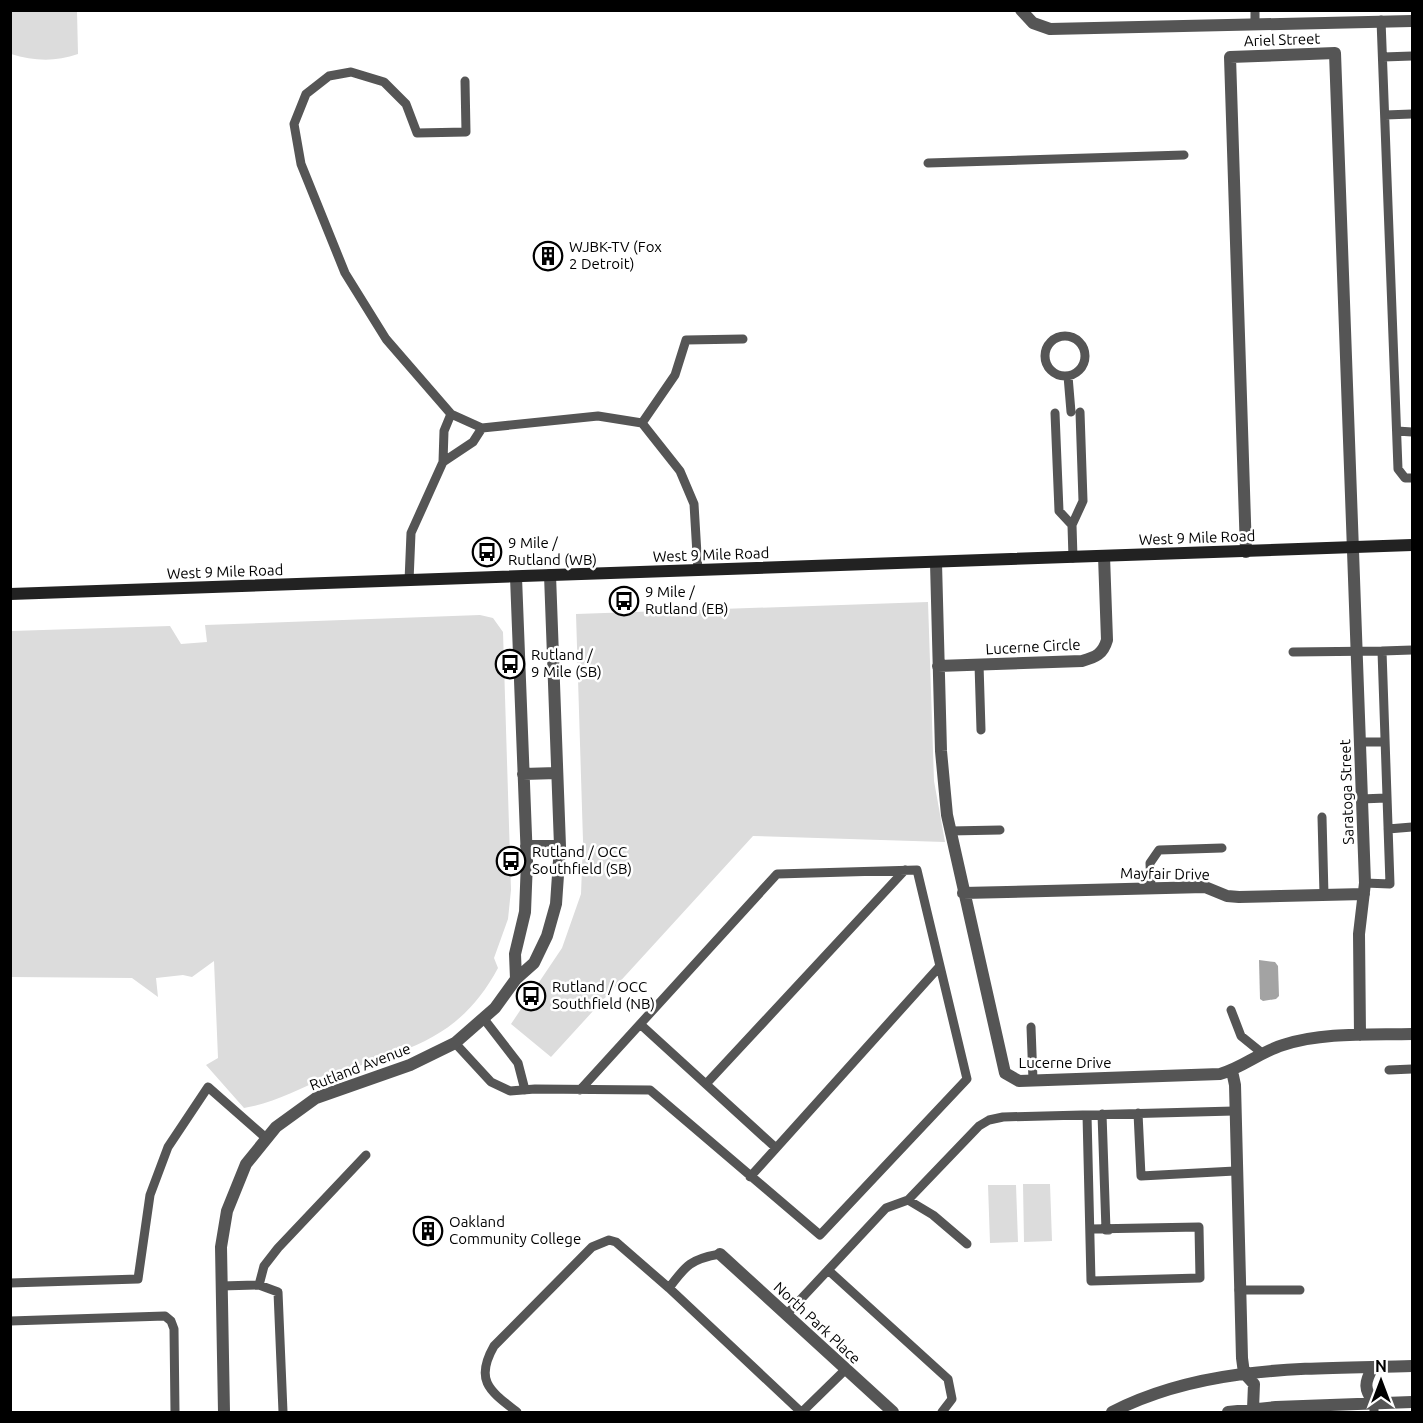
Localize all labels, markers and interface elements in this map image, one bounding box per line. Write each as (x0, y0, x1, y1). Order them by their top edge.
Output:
street label: Ariel Street (1243, 30, 1321, 49)
place label: WJBK-TV (Fox 2 Detroit) (569, 238, 662, 272)
building icon: WJBK-TV (Fox 2 Detroit) (532, 240, 564, 272)
street label: West 9 Mile Road (1138, 527, 1256, 548)
place label: 9 Mile / Rutland (WB) (508, 534, 597, 568)
bus stop icon: 9 Mile / Rutland (WB) (471, 536, 503, 568)
street label: West 9 Mile Road (652, 544, 770, 565)
street label: West 9 Mile Road (166, 561, 284, 582)
place label: 9 Mile / Rutland (EB) (645, 583, 728, 617)
bus stop icon: 9 Mile / Rutland (EB) (608, 585, 640, 617)
street label: Lucerne Circle (985, 636, 1081, 657)
place label: Rutland / 9 Mile (SB) (531, 646, 602, 680)
bus stop icon: Rutland / 9 Mile (SB) (494, 648, 526, 680)
street label: Saratoga Street (1336, 739, 1357, 845)
place label: Rutland / OCC Southfield (SB) (532, 843, 632, 877)
bus stop icon: Rutland / OCC Southfield (SB) (495, 845, 527, 877)
street label: Mayfair Drive (1120, 864, 1210, 883)
place label: Rutland / OCC Southfield (NB) (552, 978, 655, 1012)
bus stop icon: Rutland / OCC Southfield (NB) (515, 980, 547, 1012)
street label: Rutland Avenue (307, 1039, 413, 1094)
street label: Lucerne Drive (1019, 1054, 1111, 1071)
place label: Oakland Community College (449, 1213, 581, 1247)
building icon: Oakland Community College (412, 1215, 444, 1247)
street label: North Park Place (771, 1278, 864, 1367)
north arrow (1351, 1351, 1411, 1411)
text: N (1375, 1357, 1387, 1375)

